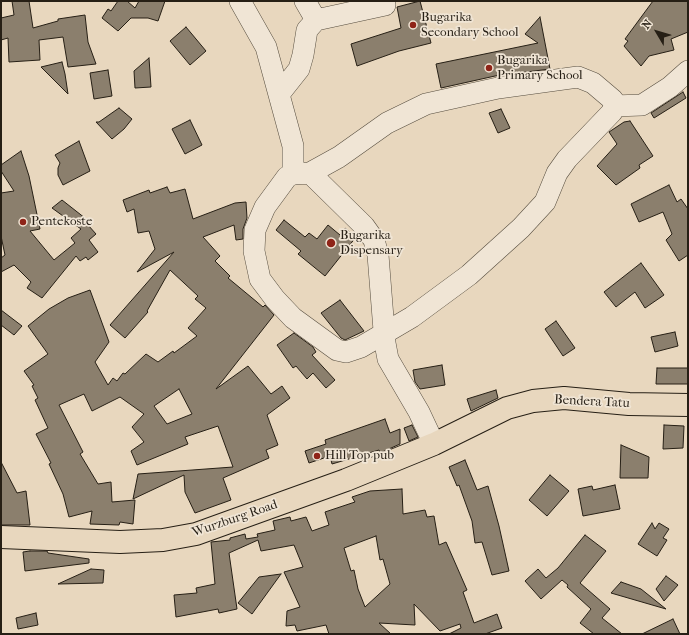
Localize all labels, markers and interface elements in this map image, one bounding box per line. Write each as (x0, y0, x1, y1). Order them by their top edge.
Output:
place label: Bugarika Secondary School (421, 10, 519, 41)
north arrow (637, 12, 677, 52)
text: N (639, 17, 655, 32)
marker: Bugarika Secondary School (408, 20, 418, 30)
place label: Bugarika Primary School (497, 53, 583, 84)
marker: Bugarika Primary School (484, 63, 494, 73)
place label: Pentekoste (31, 214, 92, 230)
marker: Pentekoste (18, 217, 28, 227)
place label: Bugarika Dispensary (340, 228, 403, 259)
marker: Bugarika Dispensary (325, 237, 337, 249)
street label: Bendera Tatu (554, 392, 630, 412)
place label: Hill Top pub (325, 448, 394, 464)
marker: Hill Top pub (312, 451, 322, 461)
street label: Wurzburg Road (190, 497, 280, 541)

